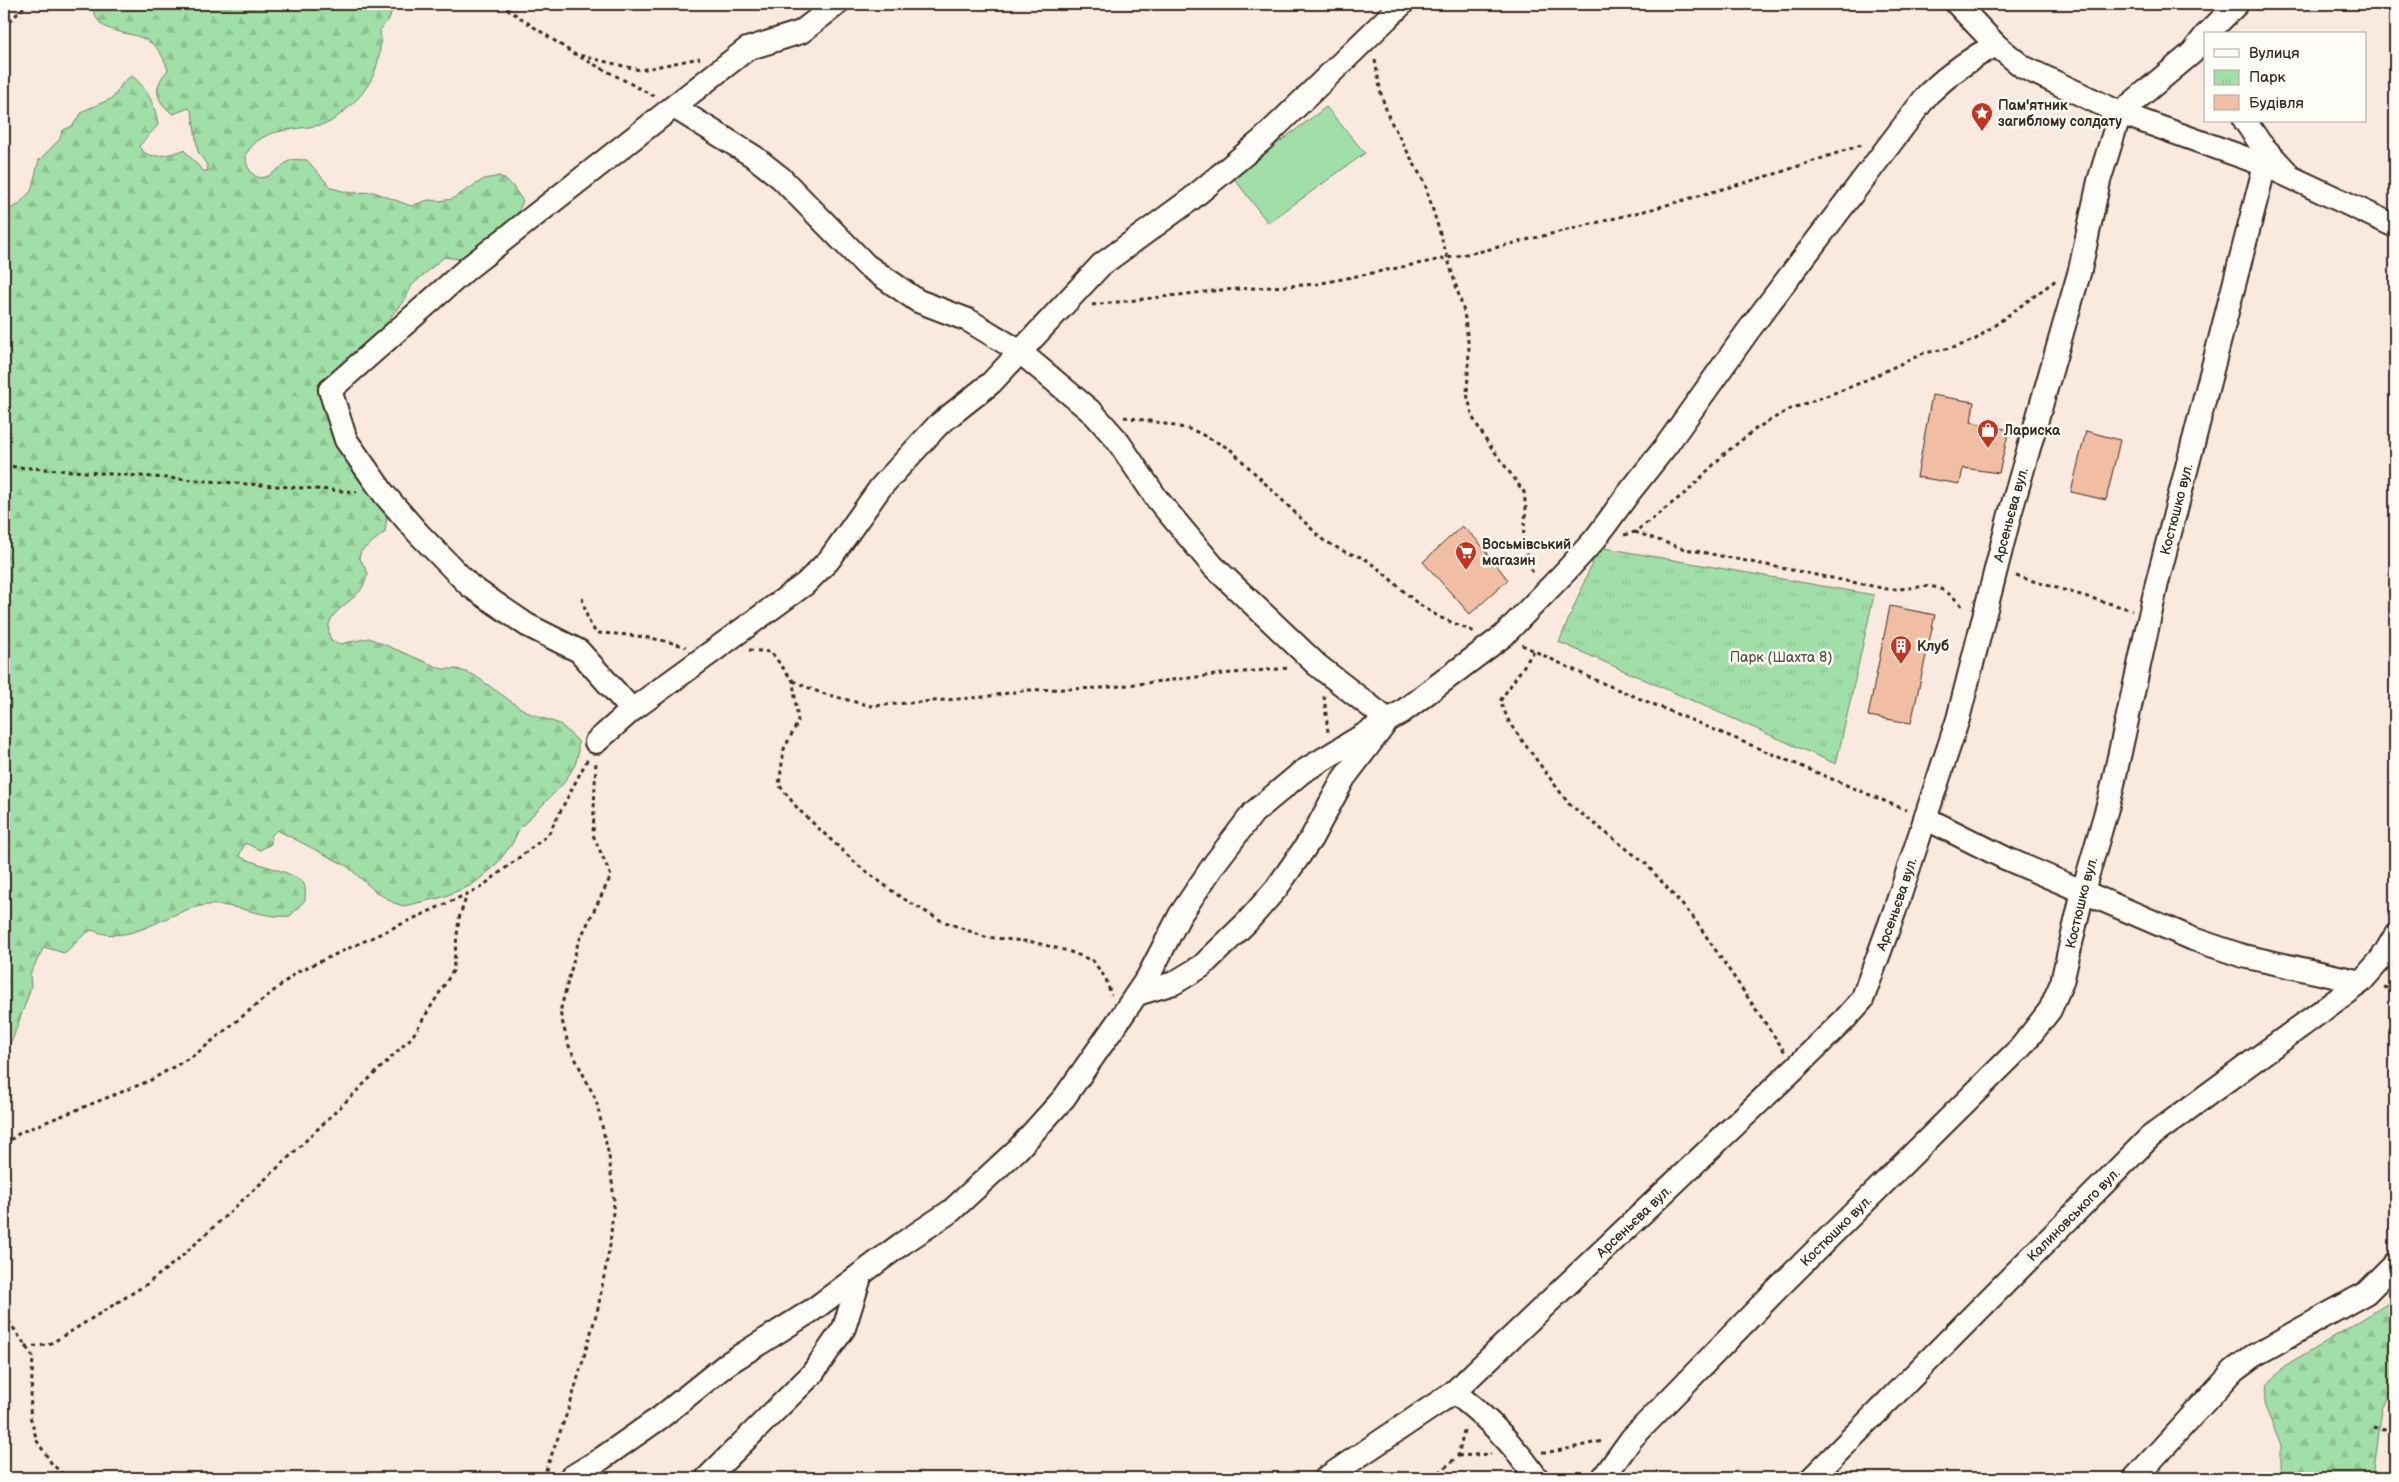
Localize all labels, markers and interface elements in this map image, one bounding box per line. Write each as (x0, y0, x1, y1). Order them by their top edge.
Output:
legend (2204, 32, 2366, 122)
text: Вулиця (2249, 44, 2300, 63)
text: Парк (2249, 68, 2286, 87)
text: Будівля (2249, 94, 2304, 113)
place label: Пам'ятник загиблому солдату (1998, 97, 2122, 130)
place icon: Пам'ятник загиблому солдату (1970, 101, 1994, 132)
shop icon: Лариска (1976, 418, 2000, 449)
place label: Лариска (2003, 422, 2061, 439)
street label: Костюшко вул. (2157, 462, 2197, 557)
street label: Арсеньєва вул. (1990, 465, 2032, 565)
place label: Восьмівський магазин (1482, 536, 1571, 569)
supermarket icon: Восьмівський магазин (1454, 540, 1478, 571)
building icon: Клуб (1889, 634, 1913, 665)
place label: Клуб (1917, 638, 1949, 655)
park label: Парк (Шахта 8) (1730, 649, 1832, 666)
street label: Арсеньєва вул. (1873, 855, 1921, 954)
street label: Костюшко вул. (2062, 855, 2101, 950)
street label: Калиновського вул. (2024, 1164, 2124, 1265)
street label: Арсеньєва вул. (1592, 1182, 1675, 1262)
street label: Костюшко вул. (1797, 1192, 1876, 1270)

